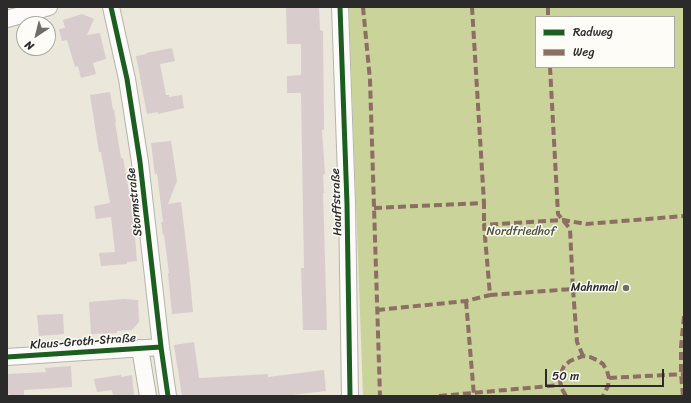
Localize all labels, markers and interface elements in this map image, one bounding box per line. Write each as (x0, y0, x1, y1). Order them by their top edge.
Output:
north arrow (16, 16, 56, 56)
legend (535, 16, 675, 68)
text: Radweg (573, 21, 613, 43)
text: N (21, 35, 38, 55)
text: Weg (573, 41, 594, 63)
street label: Stormstraße (124, 167, 146, 237)
street label: Hauffstraße (329, 168, 345, 236)
park label: Nordfriedhof (487, 225, 555, 239)
place label: Mahnmal (571, 281, 618, 295)
marker: Mahnmal (621, 283, 631, 293)
street label: Klaus-Groth-Straße (29, 331, 137, 353)
scale bar (547, 361, 666, 387)
text: 50 m (552, 365, 579, 387)

